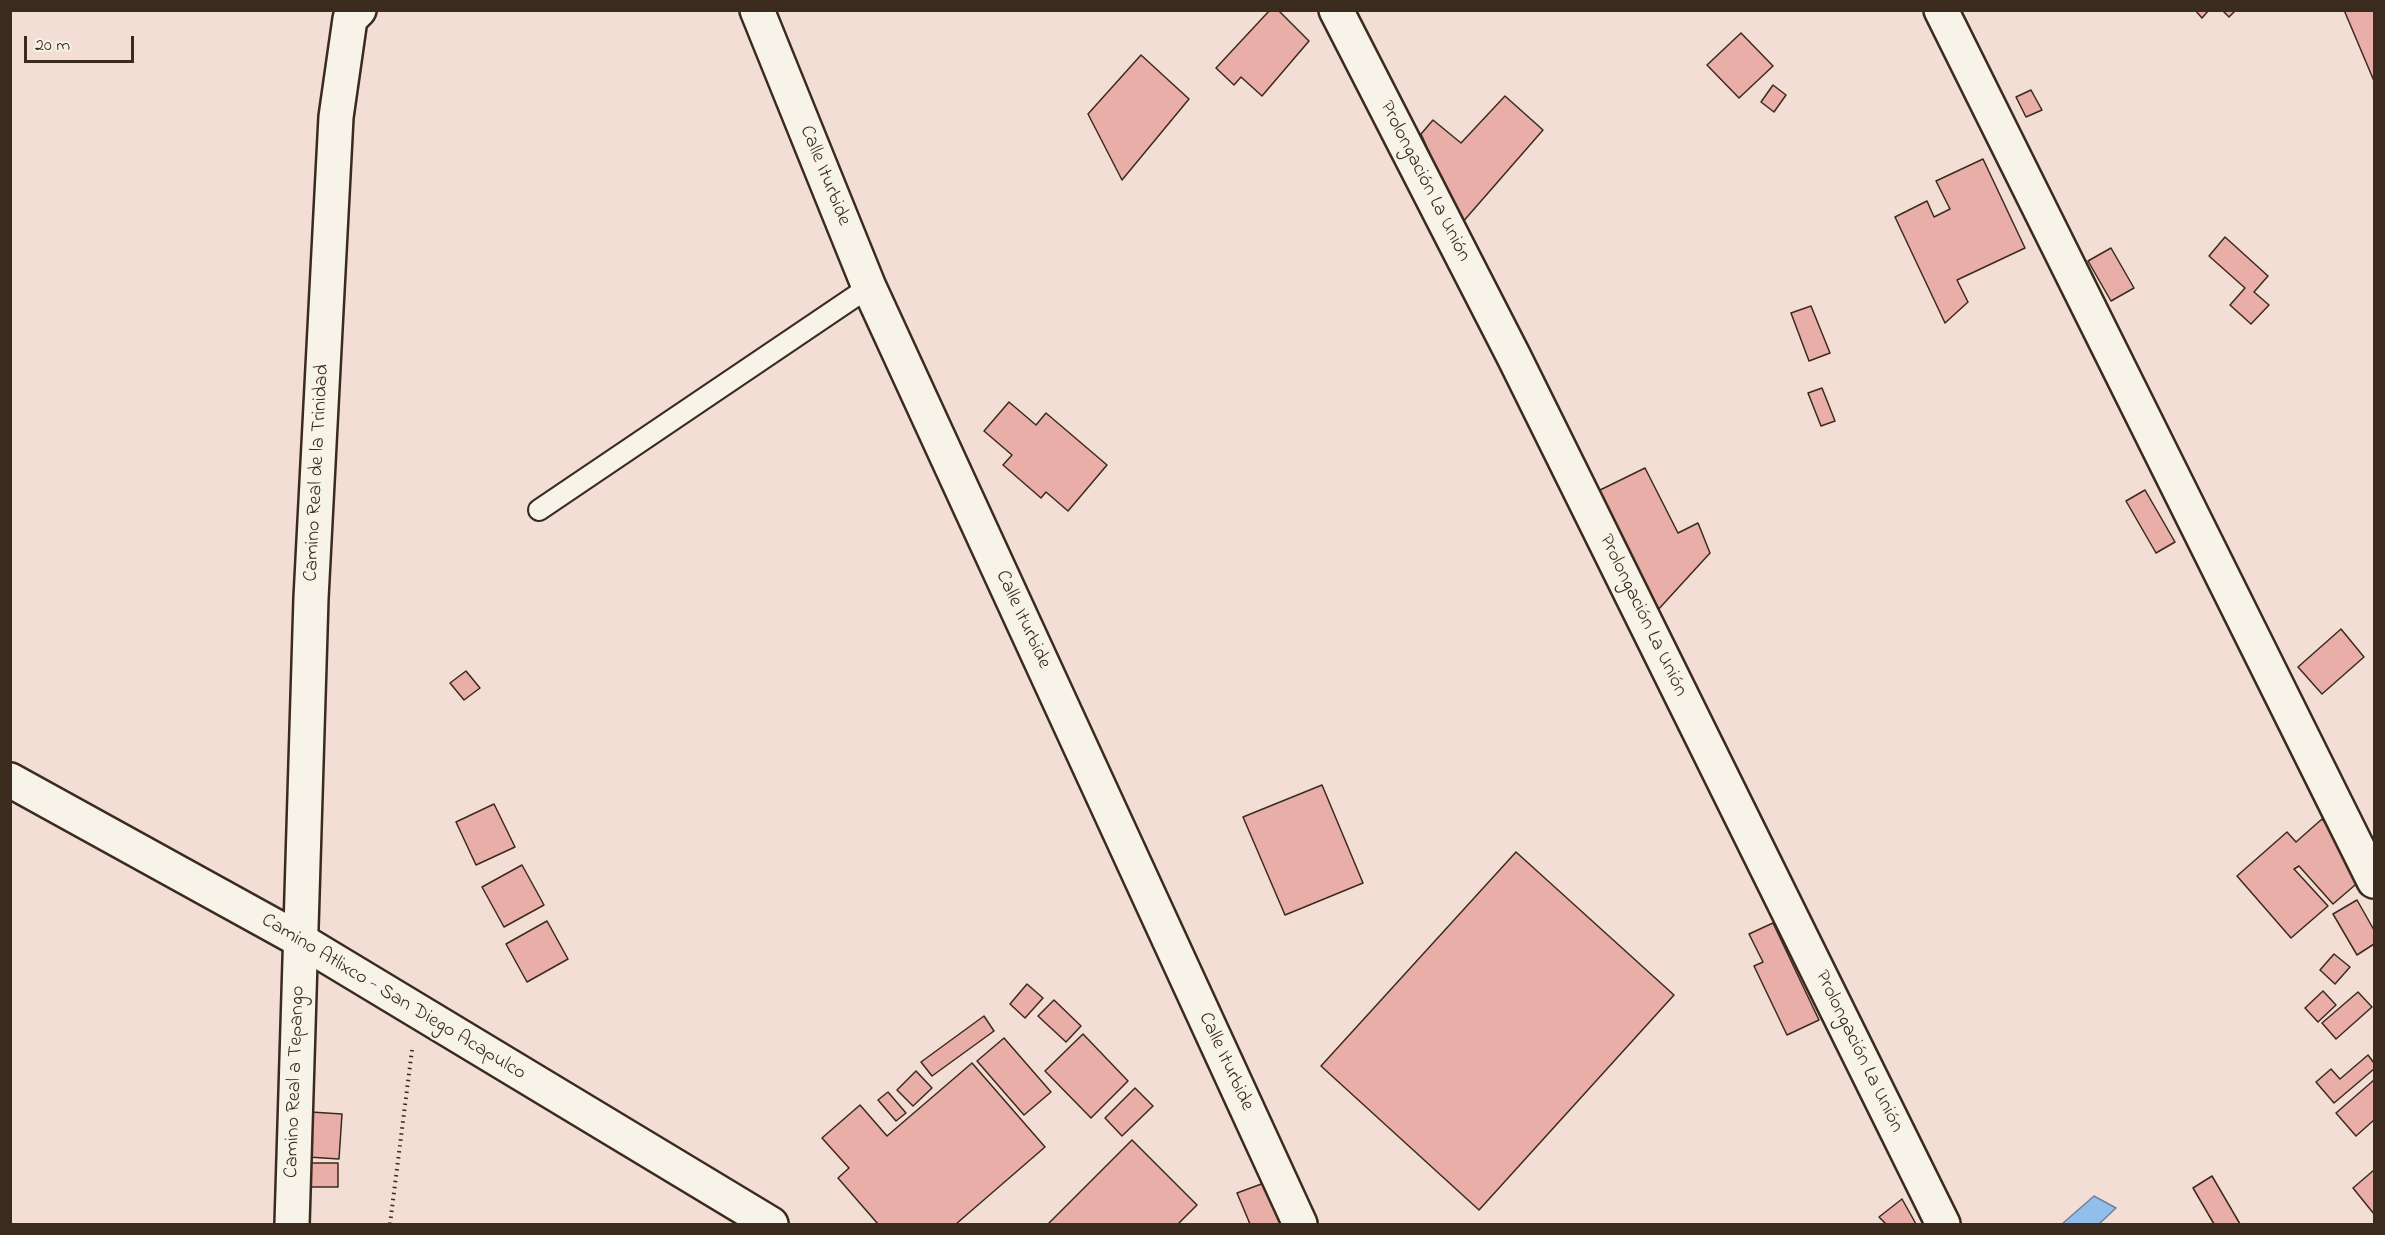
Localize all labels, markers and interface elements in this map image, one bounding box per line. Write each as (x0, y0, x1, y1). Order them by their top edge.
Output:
scale bar (27, 24, 136, 62)
text: 20 m (35, 33, 70, 59)
street label: Prolongación La Unión (1373, 98, 1475, 266)
street label: Calle Iturbide (793, 122, 855, 230)
street label: Camino Real de la Trinidad (300, 364, 336, 582)
street label: Prolongación La Unión (1592, 531, 1692, 701)
street label: Calle Iturbide (989, 567, 1055, 673)
street label: Camino Atlixco - San Diego Acapulco (256, 909, 530, 1087)
street label: Prolongación La Unión (1808, 967, 1908, 1137)
street label: Camino Real a Tepango (281, 985, 311, 1179)
street label: Calle Iturbide (1192, 1009, 1258, 1115)

